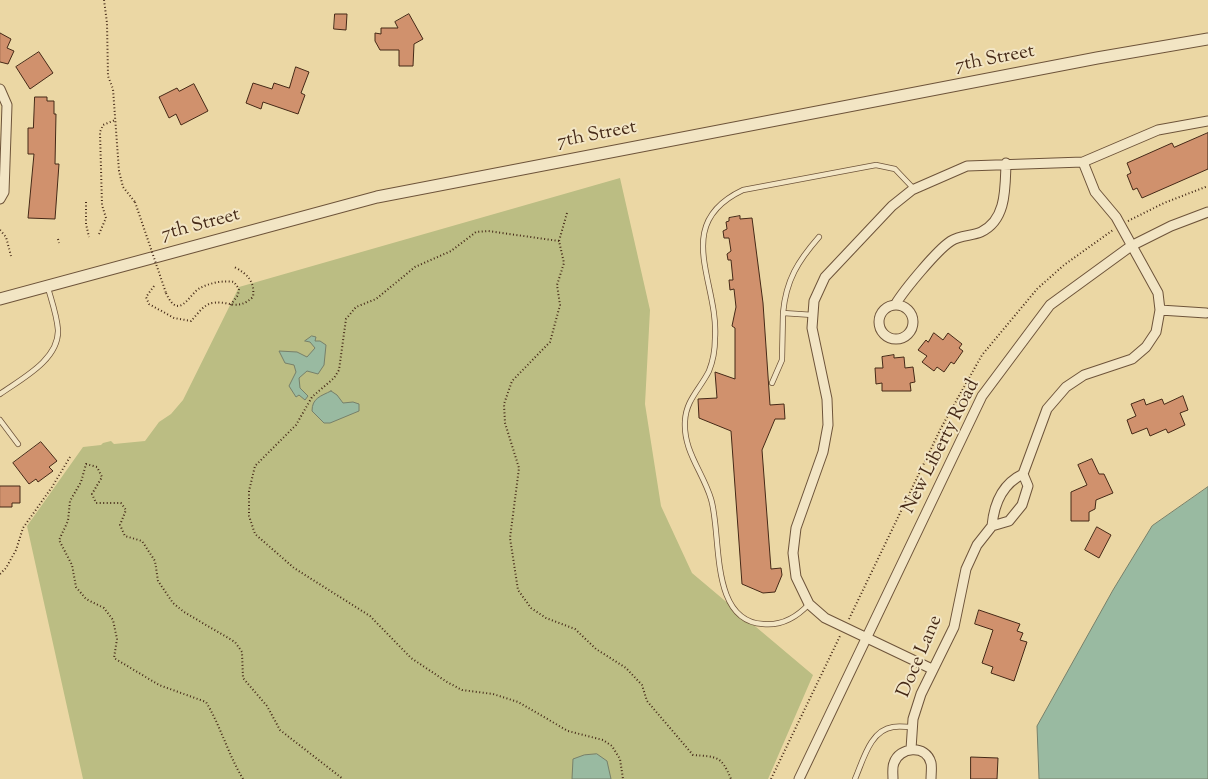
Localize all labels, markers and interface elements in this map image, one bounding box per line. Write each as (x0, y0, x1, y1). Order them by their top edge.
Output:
street label: 7th Street (953, 41, 1037, 79)
street label: 7th Street (555, 117, 639, 155)
street label: 7th Street (159, 205, 243, 247)
street label: New Liberty Road (898, 376, 986, 518)
street label: Doce Lane (894, 612, 948, 702)

